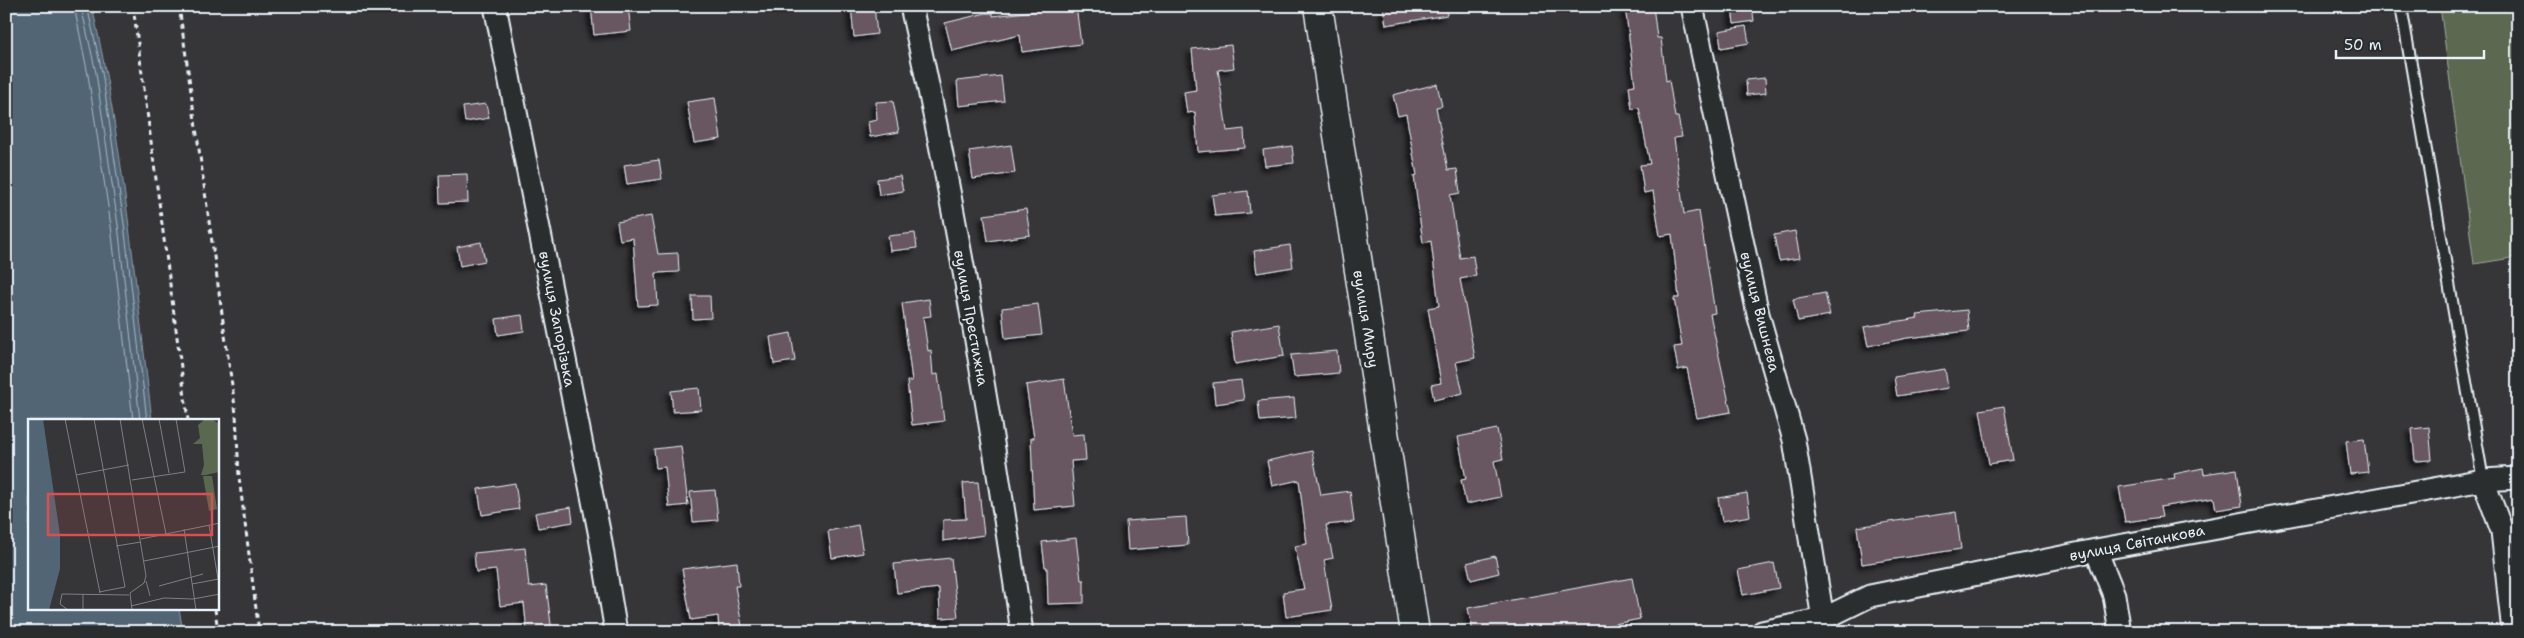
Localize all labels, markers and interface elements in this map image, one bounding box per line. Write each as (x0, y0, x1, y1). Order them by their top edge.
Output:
scale bar (2336, 28, 2484, 60)
text: 50 m (2344, 35, 2382, 55)
street label: вулиця Престижна (949, 248, 993, 388)
street label: вулиця Запорізька (534, 249, 580, 389)
street label: вулиця Вишнева (1735, 250, 1785, 375)
street label: вулиця Миру (1348, 269, 1384, 369)
inset map (28, 419, 219, 610)
street label: вулиця Світанкова (2068, 520, 2207, 566)

